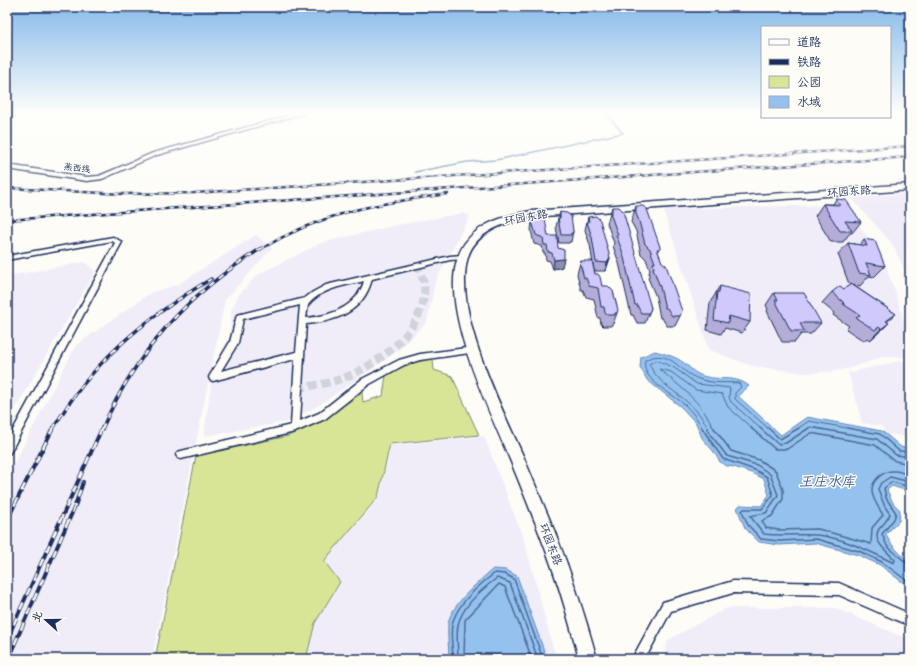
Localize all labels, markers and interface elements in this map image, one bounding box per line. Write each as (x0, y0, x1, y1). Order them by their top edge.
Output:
legend (761, 26, 891, 118)
text: 道路 (797, 34, 821, 51)
text: 铁路 (797, 54, 821, 71)
text: 公园 (797, 74, 821, 91)
text: 水域 (797, 94, 821, 111)
street label: 燕西线 (63, 160, 91, 177)
street label: 环园东路 (827, 182, 872, 201)
street label: 环园东路 (503, 206, 549, 229)
water label: 王庄水库 (799, 472, 856, 492)
street label: 环园东路 (536, 521, 565, 567)
north arrow (26, 600, 66, 640)
text: 北 (28, 609, 46, 624)

